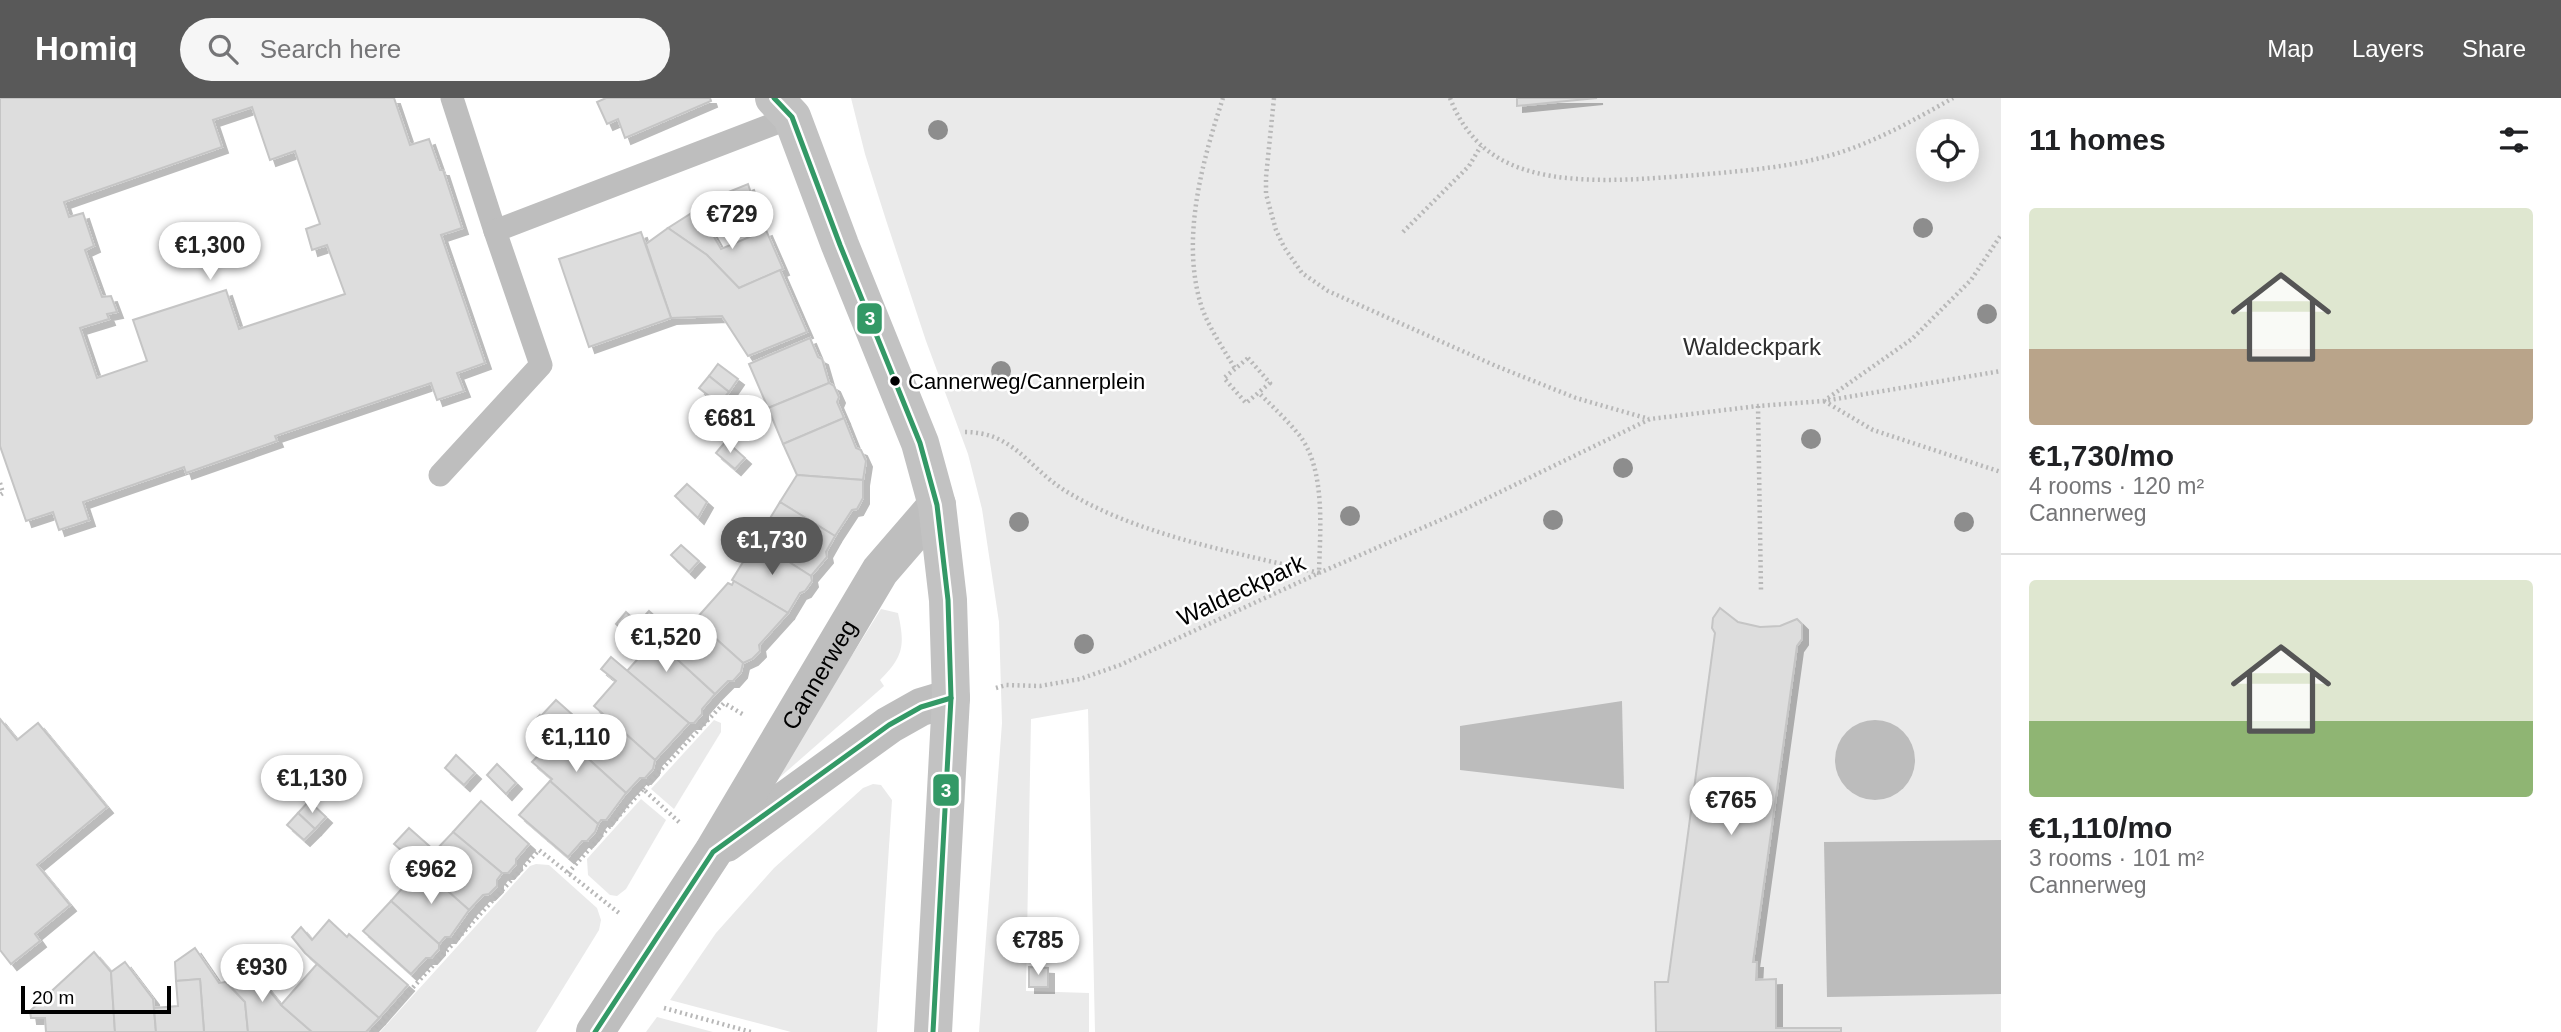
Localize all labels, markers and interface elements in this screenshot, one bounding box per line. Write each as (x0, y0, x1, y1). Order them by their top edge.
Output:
search box (180, 18, 670, 81)
text: Homiq (35, 30, 138, 67)
icon: search (204, 30, 242, 68)
text: Search here (260, 34, 401, 64)
text: Map (2267, 35, 2314, 62)
text: Layers (2352, 35, 2424, 62)
text: Share (2462, 35, 2526, 62)
map controls (1916, 119, 1979, 182)
button: locate (1916, 119, 1979, 182)
icon: filters (2495, 121, 2533, 159)
text: 11 homes (2029, 123, 2166, 156)
pin: €729 (691, 192, 773, 251)
text: €729 (706, 201, 758, 227)
pin: €1,300 (153, 222, 267, 282)
text: €1,300 (175, 232, 245, 258)
icon: home (2218, 254, 2344, 380)
line badge: 3 (856, 302, 883, 335)
text: 3 (865, 308, 875, 329)
park label: Waldeckpark (1683, 333, 1822, 360)
place label: Cannerweg/Cannerplein (908, 369, 1145, 394)
marker: Cannerweg/Cannerplein (888, 374, 902, 388)
pin: €681 (689, 396, 771, 455)
text: €681 (704, 405, 756, 431)
text: €1,730/mo (2029, 439, 2174, 472)
text: 4 rooms · 120 m² (2029, 473, 2204, 499)
text: Cannerweg (2029, 500, 2147, 526)
pin: €1,730 (715, 518, 829, 577)
text: €1,730 (737, 527, 807, 553)
street label: Waldeckpark (1173, 548, 1310, 631)
pin: €1,520 (609, 614, 723, 674)
street label: Cannerweg (776, 615, 862, 734)
text: €1,520 (631, 624, 701, 650)
icon: home (2218, 626, 2344, 752)
pin: €1,110 (519, 714, 633, 774)
text: €1,110 (541, 724, 611, 750)
pin: €1,130 (255, 756, 369, 815)
text: €1,130 (277, 765, 347, 791)
line badge: 3 (932, 773, 960, 807)
pin: €765 (1690, 778, 1772, 837)
text: 3 (941, 780, 951, 801)
text: €765 (1705, 787, 1757, 813)
text: €1,110/mo (2029, 811, 2172, 844)
text: 3 rooms · 101 m² (2029, 845, 2204, 871)
pin: €962 (390, 846, 472, 906)
text: €962 (405, 856, 457, 882)
text: Cannerweg (2029, 872, 2147, 898)
pin: €785 (997, 918, 1079, 977)
text: €785 (1012, 927, 1064, 953)
pin: €930 (221, 944, 303, 1004)
text: €930 (236, 954, 288, 980)
scale bar (21, 983, 172, 1015)
text: 20 m (32, 987, 74, 1008)

